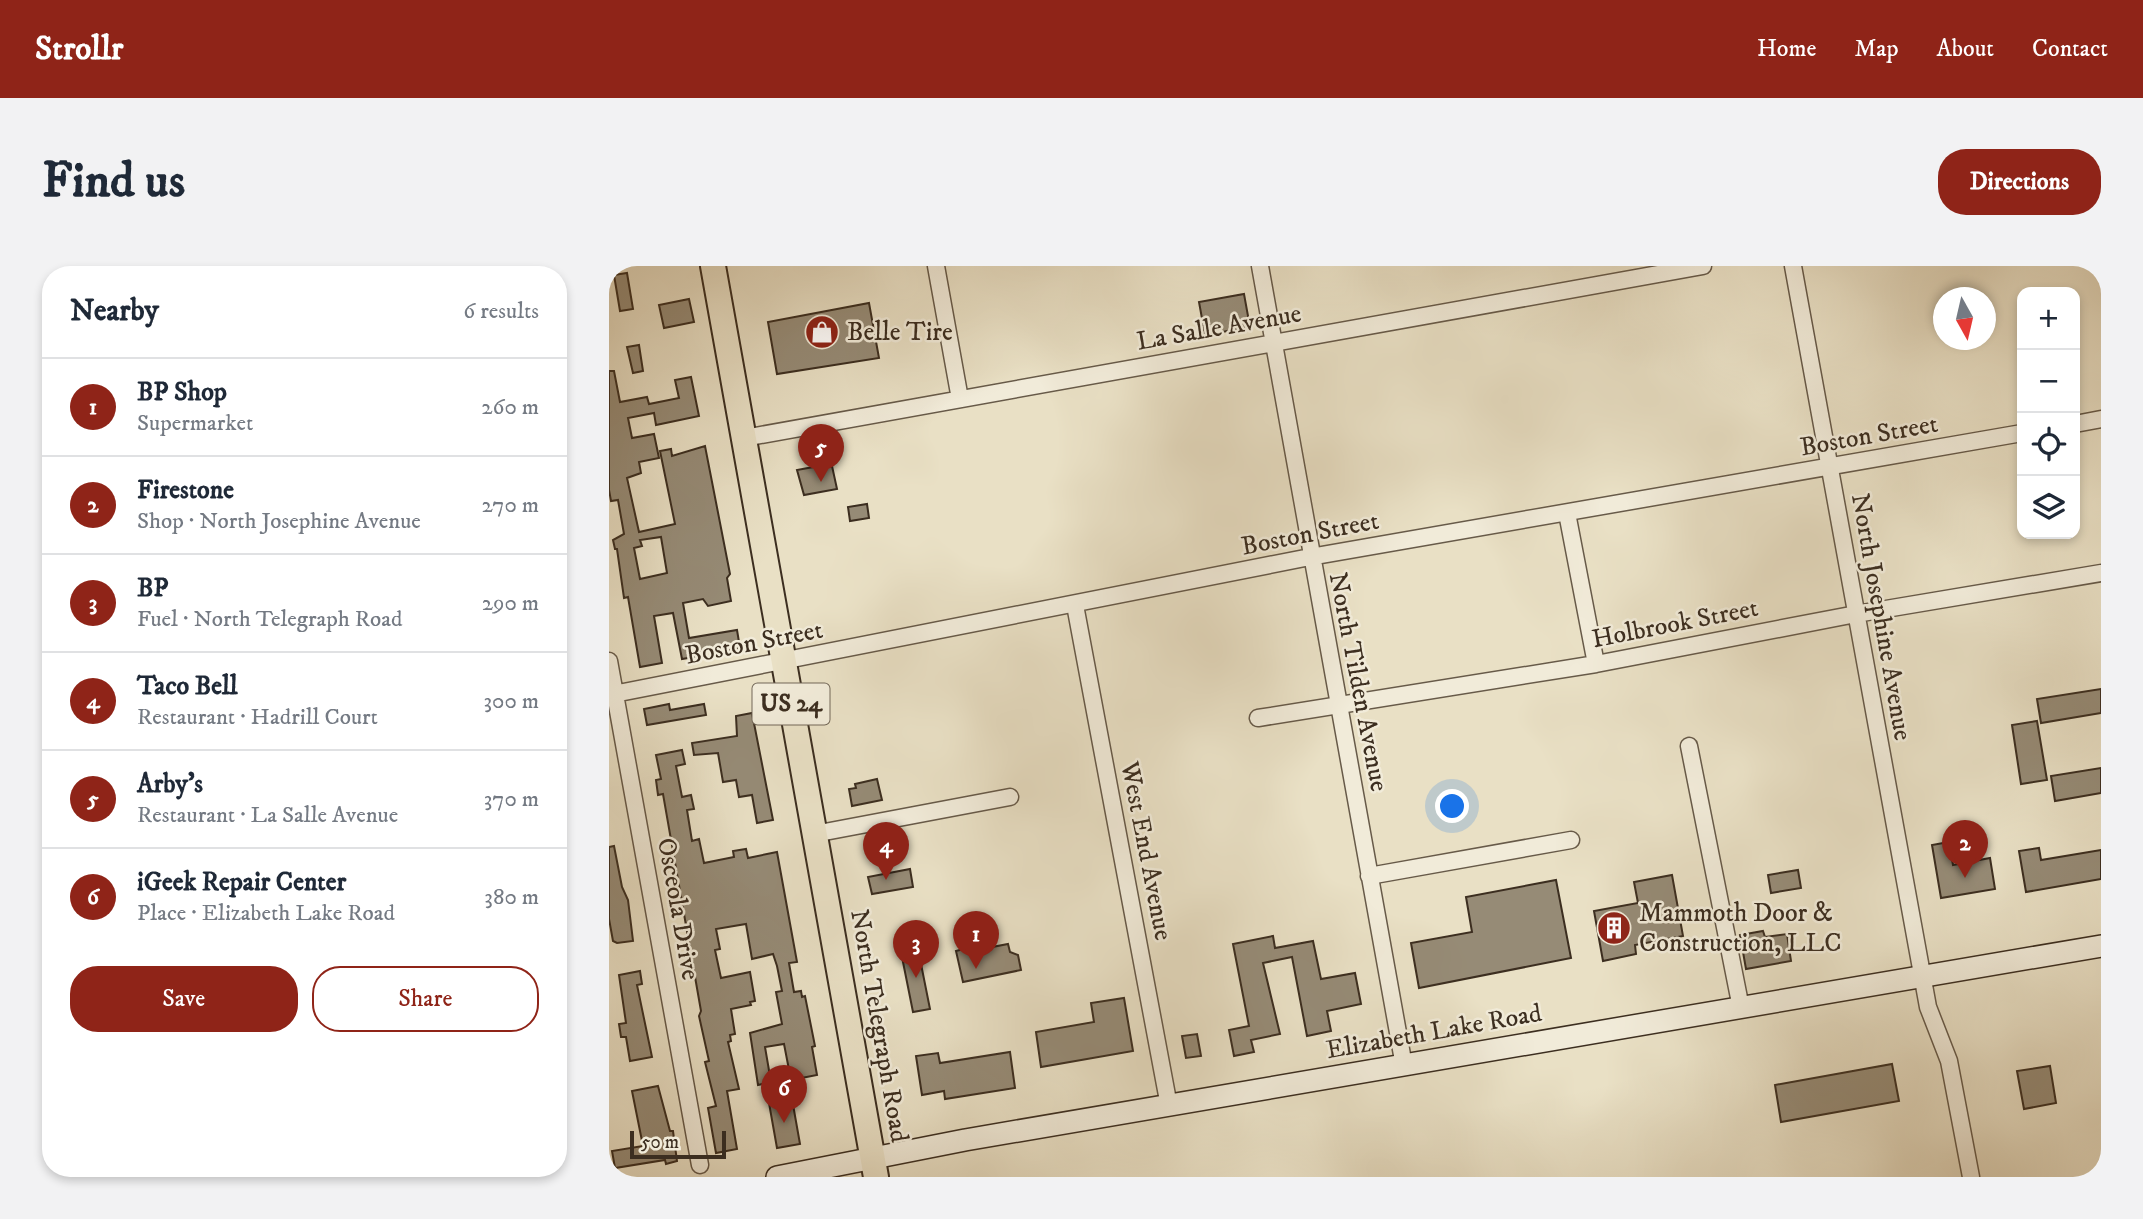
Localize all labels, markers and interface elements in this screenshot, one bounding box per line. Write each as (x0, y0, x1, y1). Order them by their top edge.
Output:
text: Strollr (35, 29, 123, 70)
text: Home (1757, 34, 1816, 64)
text: Map (1854, 34, 1899, 64)
text: About (1937, 34, 1994, 64)
text: Contact (2032, 34, 2108, 64)
button: Directions (1938, 149, 2101, 215)
text: Find us (42, 151, 185, 213)
north arrow (1933, 287, 1996, 350)
map controls (2017, 287, 2080, 539)
button: + (2017, 287, 2080, 350)
text: Nearby (70, 293, 159, 330)
text: 6 results (463, 297, 539, 326)
street label: La Salle Avenue (1134, 297, 1304, 359)
shop icon: Belle Tire (803, 313, 841, 351)
place label: Belle Tire (847, 316, 953, 349)
button: − (2017, 350, 2080, 413)
text: BP Shop (137, 376, 227, 409)
text: 1 (89, 393, 97, 422)
text: 260 m (481, 393, 539, 422)
street label: Boston Street (1797, 408, 1941, 464)
text: Supermarket (137, 409, 253, 438)
button: locate (2017, 413, 2080, 476)
pin: 5 (798, 424, 844, 482)
text: Firestone (137, 474, 234, 507)
button: layers (2017, 476, 2080, 539)
text: 2 (87, 491, 99, 520)
text: 270 m (482, 491, 539, 520)
street label: North Josephine Avenue (1843, 491, 1919, 743)
street label: Boston Street (1238, 505, 1382, 563)
text: Shop · North Josephine Avenue (137, 507, 421, 536)
street label: North Tilden Avenue (1321, 570, 1395, 794)
text: BP (137, 572, 168, 605)
text: 3 (89, 589, 97, 618)
text: 290 m (482, 589, 539, 618)
street label: Holbrook Street (1589, 592, 1761, 656)
text: Fuel · North Telegraph Road (137, 605, 402, 634)
street label: Boston Street (682, 614, 826, 672)
text: Taco Bell (137, 670, 238, 703)
road number: US 24 (753, 684, 829, 724)
text: 4 (86, 687, 100, 716)
text: 300 m (483, 687, 539, 716)
text: Restaurant · Hadrill Court (137, 703, 378, 732)
street label: West End Avenue (1112, 758, 1179, 943)
text: Arby's (137, 768, 203, 801)
text: 5 (87, 785, 99, 814)
text: 370 m (484, 785, 539, 814)
your location (1435, 789, 1469, 823)
text: Restaurant · La Salle Avenue (137, 801, 398, 830)
pin: 2 (1942, 820, 1988, 878)
pin: 4 (863, 822, 909, 880)
street label: Osceola Drive (649, 835, 707, 983)
text: iGeek Repair Center (137, 866, 346, 899)
text: 6 (87, 883, 99, 912)
text: 380 m (484, 883, 539, 912)
place label: Mammoth Door & Construction, LLC (1639, 897, 1842, 960)
text: Place · Elizabeth Lake Road (137, 899, 395, 928)
street label: North Telegraph Road (842, 907, 916, 1145)
building icon: Mammoth Door & Construction, LLC (1595, 909, 1633, 947)
pin: 1 (953, 911, 999, 969)
pin: 3 (893, 920, 939, 978)
button: Save (70, 966, 298, 1032)
button: Share (312, 966, 539, 1032)
street label: Elizabeth Lake Road (1324, 997, 1544, 1067)
pin: 6 (761, 1065, 807, 1123)
scale bar (630, 1128, 726, 1160)
text: 50 m (641, 1131, 679, 1154)

